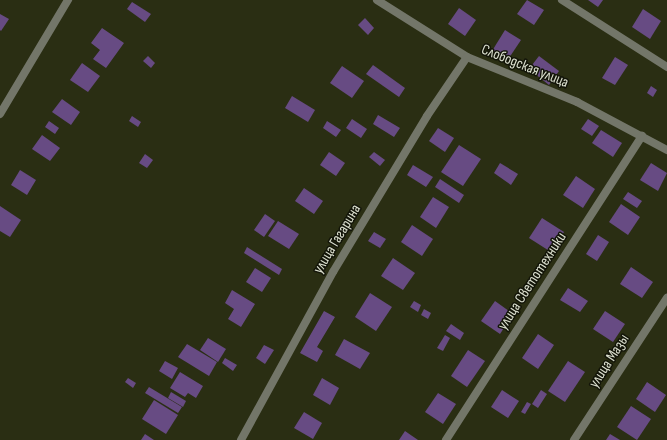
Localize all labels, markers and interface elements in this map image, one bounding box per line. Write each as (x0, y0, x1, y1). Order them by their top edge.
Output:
street label: Слободская улица (479, 40, 571, 92)
street label: улица Гагарина (309, 201, 365, 277)
street label: улица Светотехники (494, 229, 570, 333)
street label: улица Мазы (585, 331, 633, 391)

